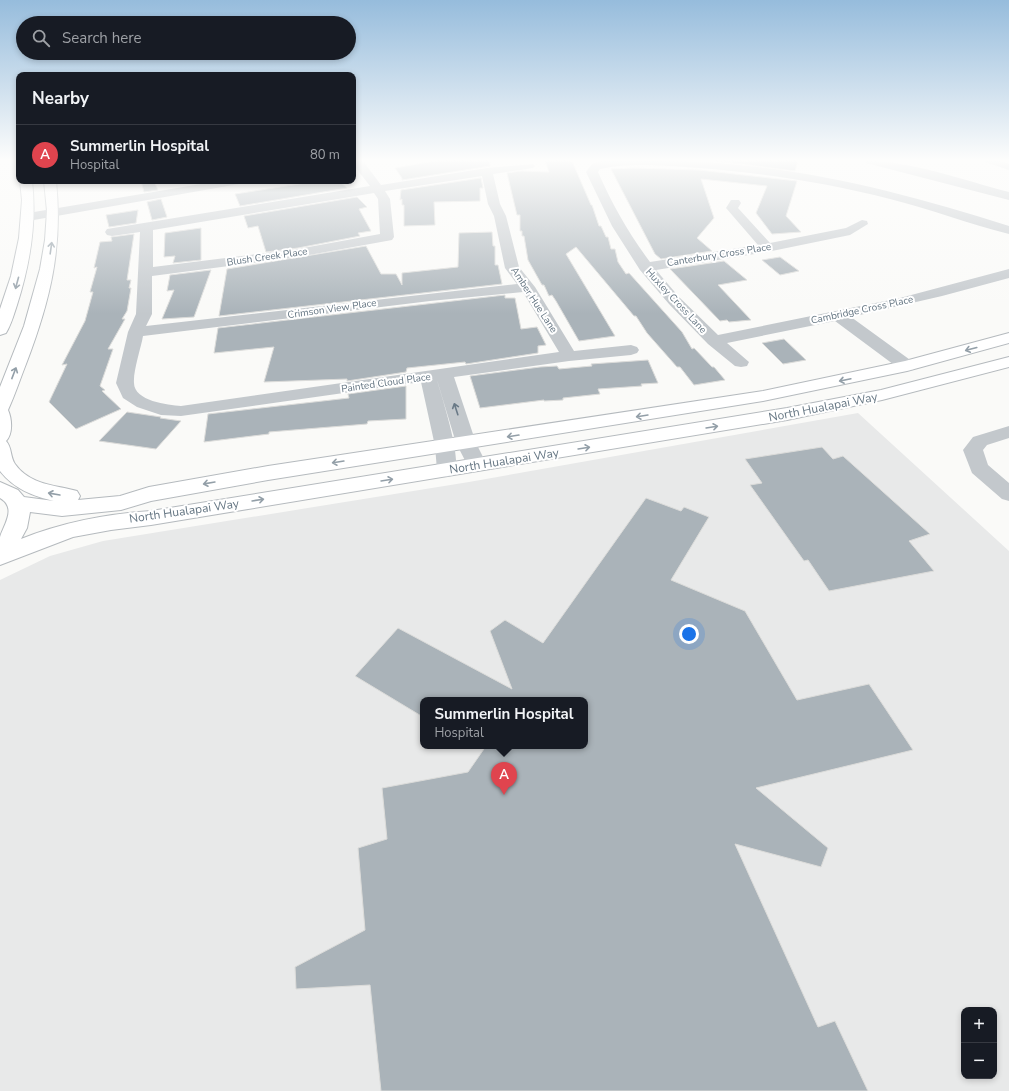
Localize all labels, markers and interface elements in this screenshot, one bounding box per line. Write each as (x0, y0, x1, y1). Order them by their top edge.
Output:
search box (16, 16, 356, 60)
icon: search (30, 27, 52, 49)
text: Search here (62, 28, 142, 48)
text: Nearby (32, 87, 89, 110)
text: Summerlin Hospital (70, 136, 209, 156)
text: A (40, 146, 50, 164)
text: 80 m (310, 146, 340, 164)
text: Hospital (70, 156, 119, 174)
street label: Canterbury Cross Place (666, 240, 772, 270)
one-way arrow (47, 242, 55, 255)
street label: Blush Creek Place (226, 244, 308, 270)
street label: Amber Hue Lane (507, 264, 561, 336)
street label: Huxley Cross Lane (642, 265, 710, 337)
one-way arrow (13, 276, 20, 289)
street label: Cambridge Cross Place (810, 292, 914, 328)
street label: Crimson View Place (287, 296, 377, 322)
one-way arrow (965, 346, 978, 353)
one-way arrow (11, 367, 18, 379)
street label: Painted Cloud Place (340, 370, 432, 396)
one-way arrow (839, 376, 852, 384)
street label: North Hualapai Way (767, 388, 880, 425)
one-way arrow (451, 403, 459, 415)
one-way arrow (635, 412, 648, 420)
one-way arrow (706, 423, 719, 431)
one-way arrow (507, 432, 520, 440)
street label: North Hualapai Way (448, 444, 561, 478)
one-way arrow (577, 444, 590, 452)
one-way arrow (331, 458, 344, 466)
one-way arrow (380, 476, 393, 484)
one-way arrow (203, 479, 216, 487)
one-way arrow (48, 490, 61, 498)
street label: North Hualapai Way (128, 495, 241, 527)
one-way arrow (251, 496, 264, 504)
your location (679, 624, 699, 644)
popup (420, 697, 588, 749)
text: Summerlin Hospital (434, 704, 574, 724)
text: Hospital (434, 724, 484, 742)
pin: A (491, 762, 517, 795)
map controls (961, 1007, 997, 1079)
button: + (961, 1007, 997, 1043)
button: − (961, 1043, 997, 1079)

